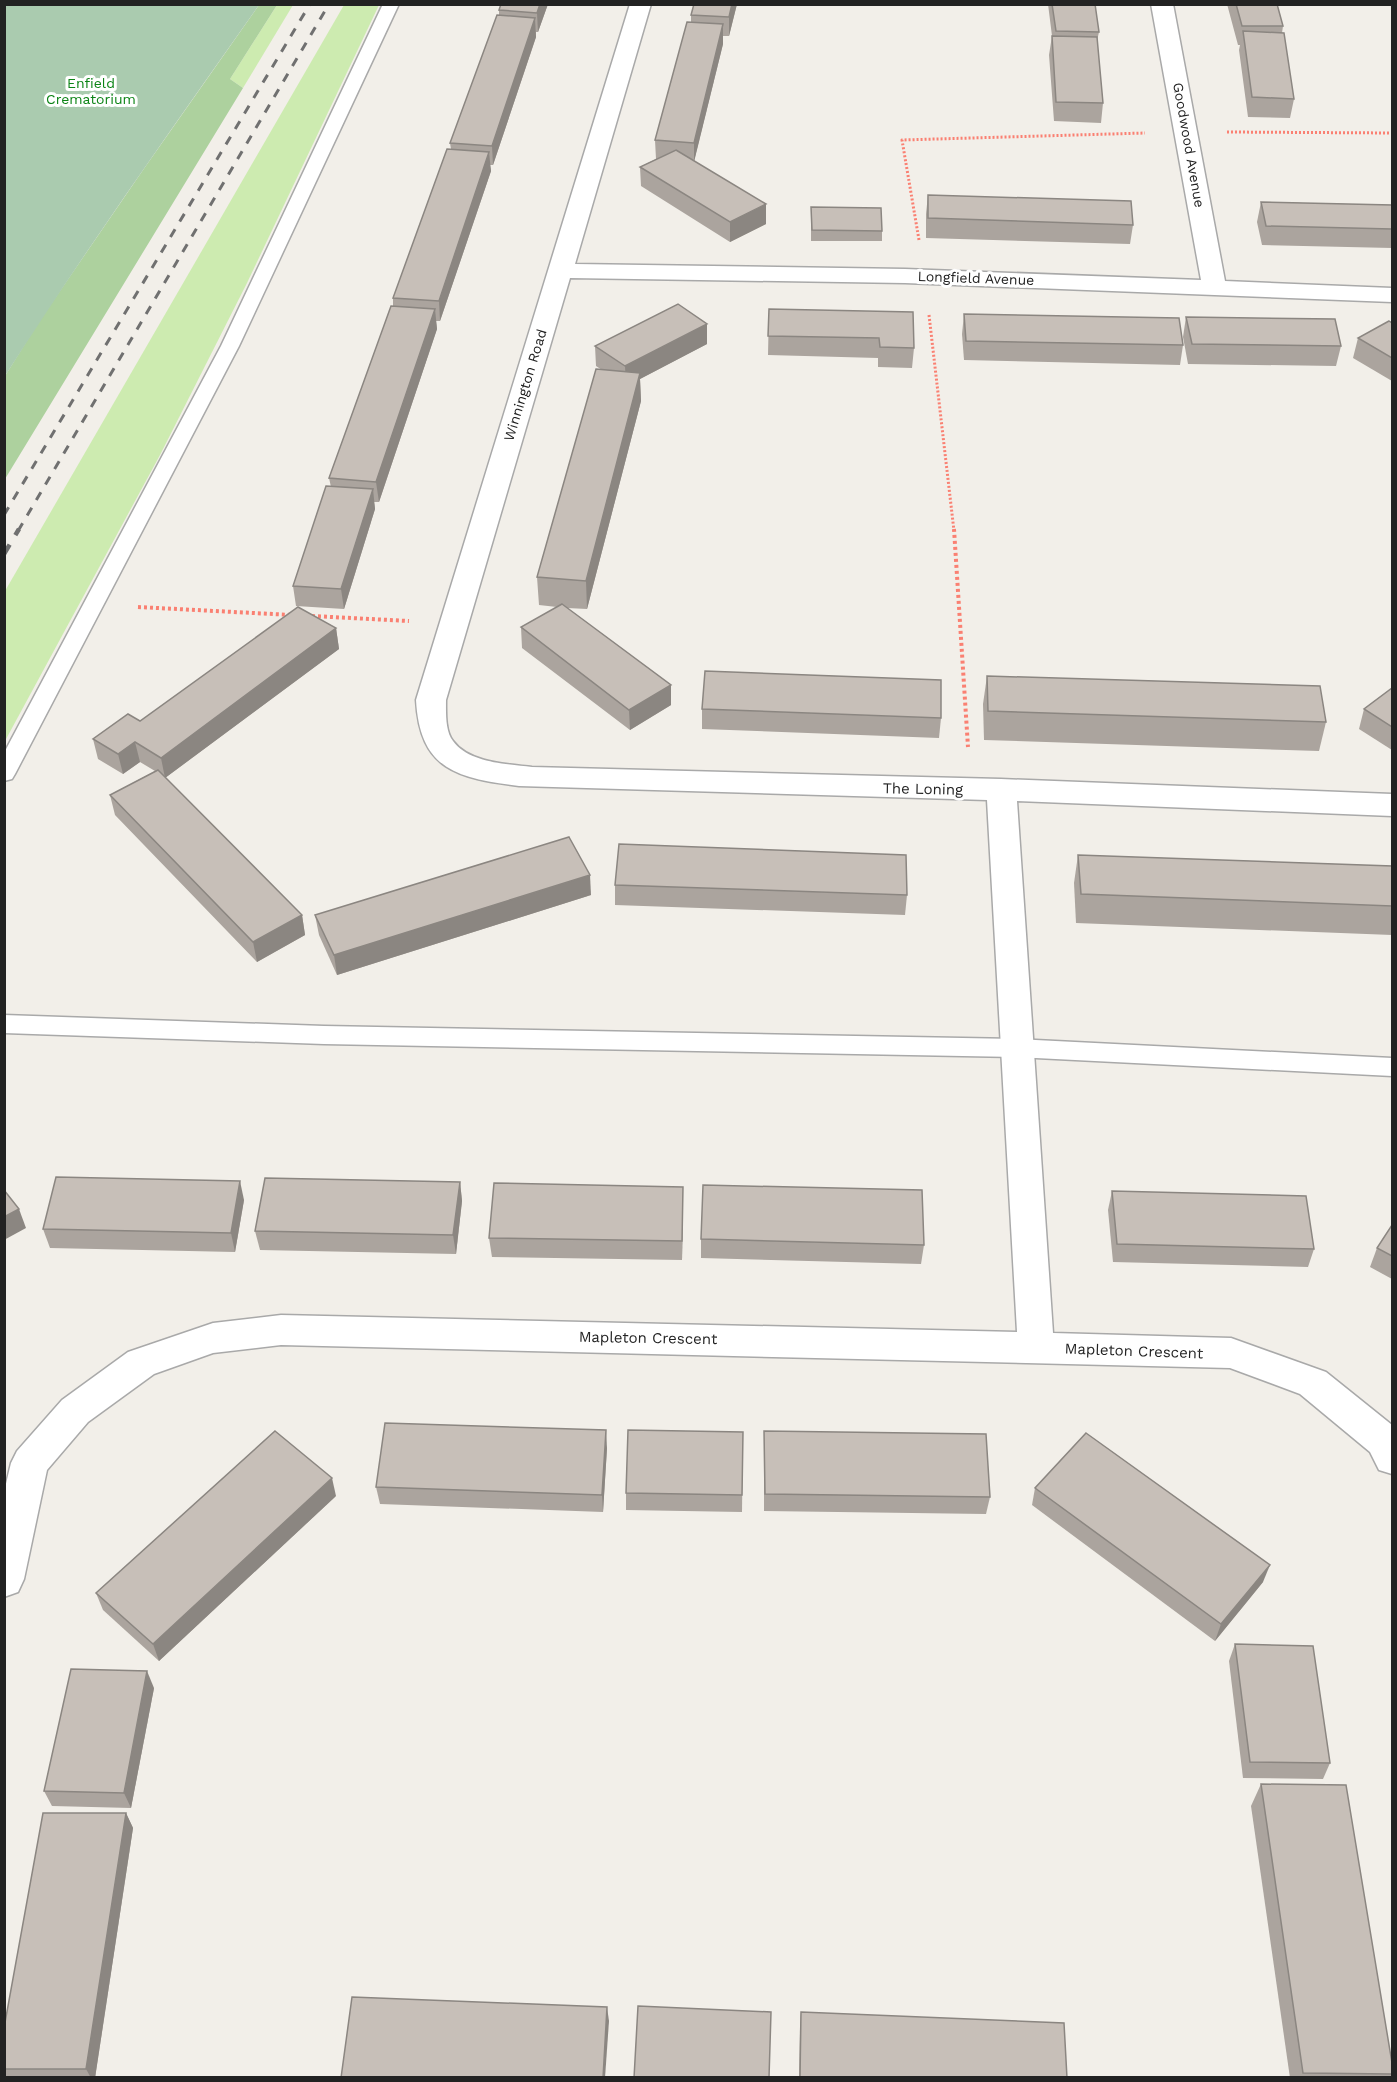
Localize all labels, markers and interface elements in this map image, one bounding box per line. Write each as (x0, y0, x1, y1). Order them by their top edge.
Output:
park label: Enfield Crematorium (46, 75, 136, 107)
street label: Goodwood Avenue (1170, 81, 1208, 209)
street label: Longfield Avenue (917, 268, 1035, 288)
street label: Winnington Road (500, 327, 550, 443)
street label: The Loning (883, 779, 963, 799)
street label: Mapleton Crescent (579, 1328, 718, 1348)
street label: Mapleton Crescent (1064, 1340, 1204, 1362)

